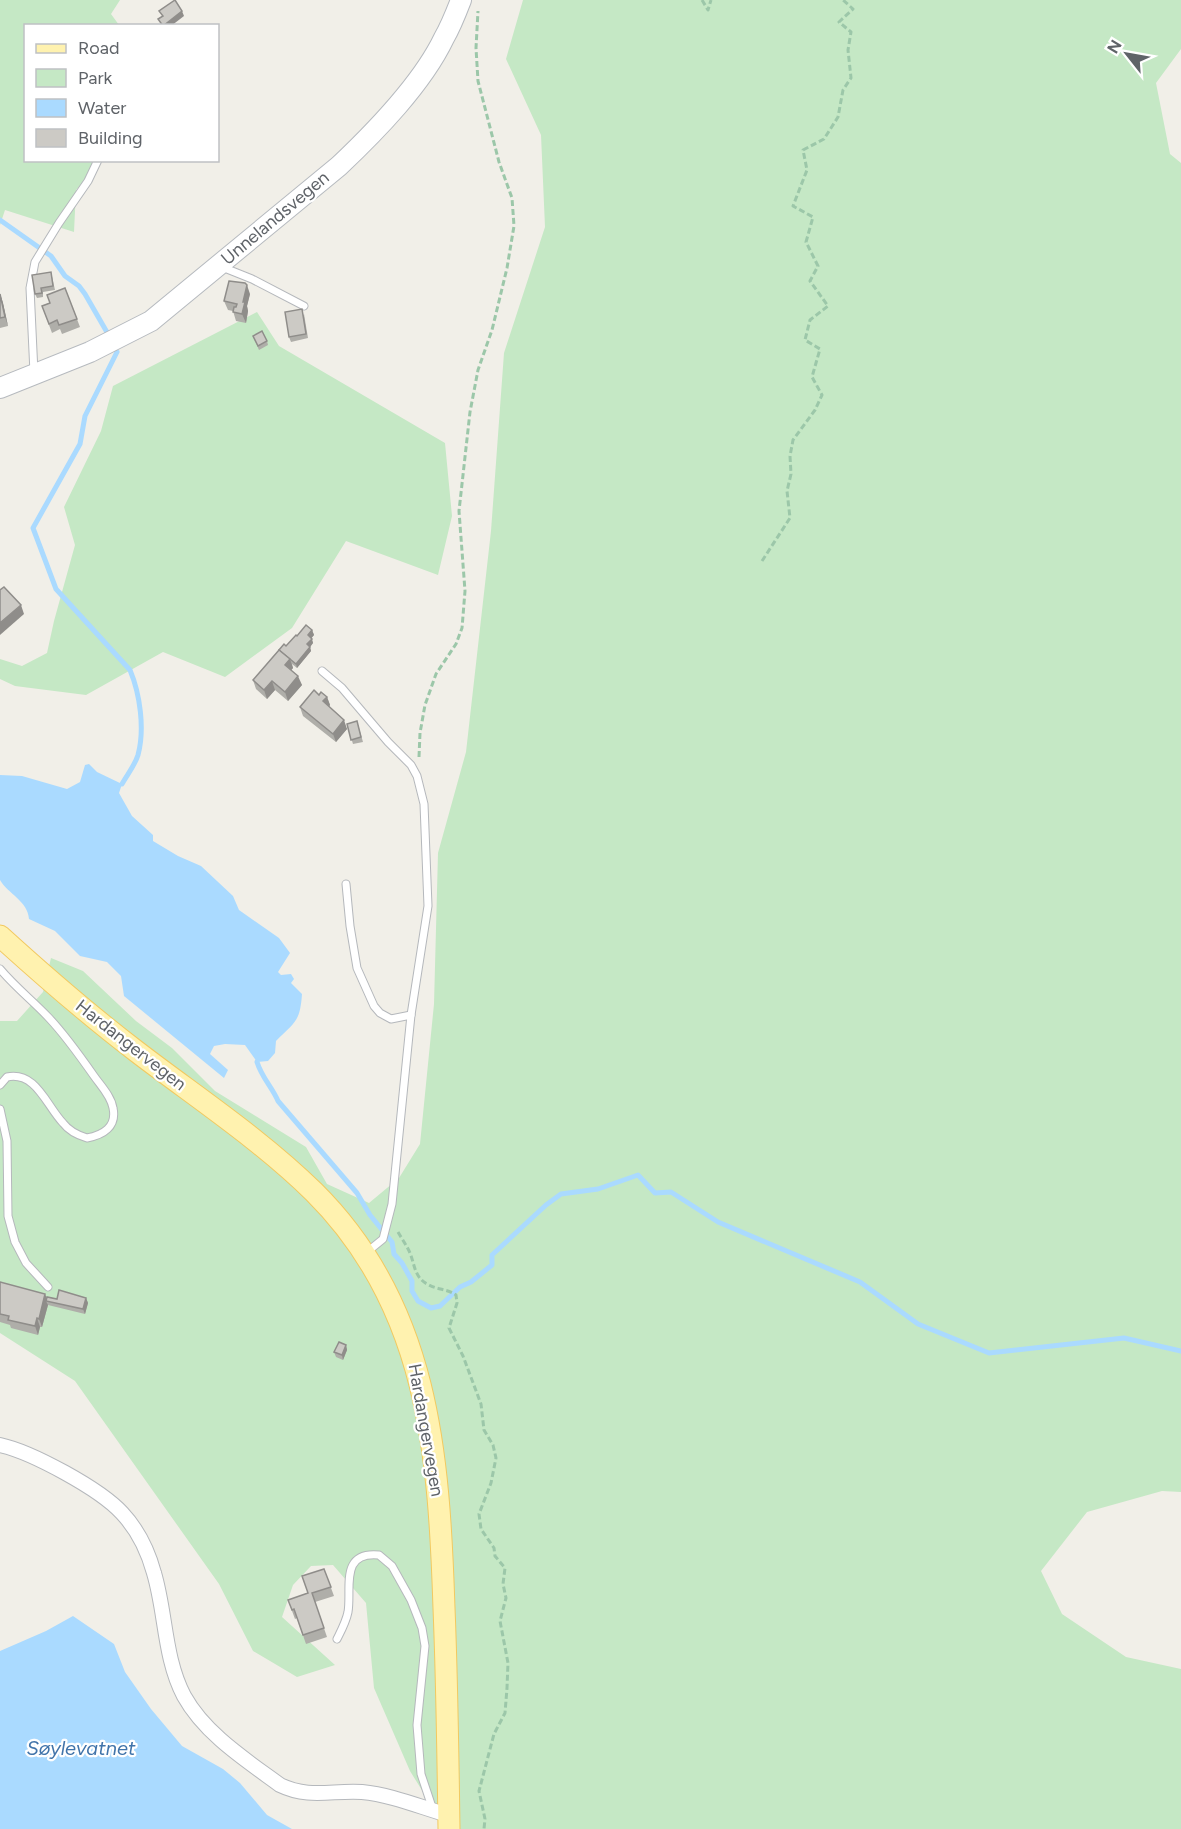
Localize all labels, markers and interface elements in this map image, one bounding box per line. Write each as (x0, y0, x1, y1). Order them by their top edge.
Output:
legend (24, 24, 219, 162)
north arrow (1097, 24, 1157, 84)
text: N (1103, 36, 1126, 57)
text: Road (78, 37, 119, 59)
text: Park (78, 67, 113, 89)
text: Water (78, 97, 126, 119)
text: Building (78, 127, 143, 149)
street label: Unnelandsvegen (217, 166, 333, 270)
street label: Hardangervegen (71, 995, 191, 1095)
street label: Hardangervegen (403, 1362, 449, 1498)
water label: Søylevatnet (26, 1736, 136, 1760)

